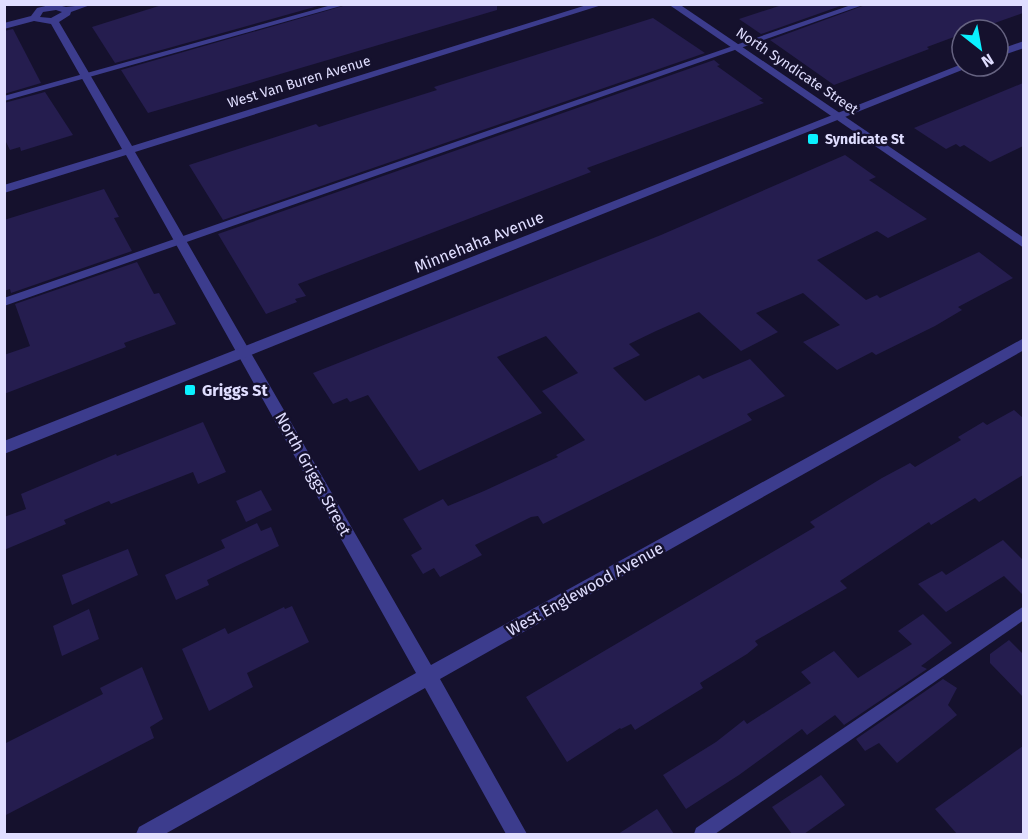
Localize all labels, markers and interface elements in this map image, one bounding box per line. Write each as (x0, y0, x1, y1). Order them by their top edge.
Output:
north arrow (950, 18, 1010, 78)
street label: North Syndicate Street (733, 24, 862, 119)
text: N (978, 50, 997, 71)
street label: West Van Buren Avenue (225, 52, 373, 112)
place label: Syndicate St (825, 131, 905, 148)
marker: Syndicate St (806, 132, 820, 146)
street label: Minnehaha Avenue (411, 207, 547, 277)
place label: Griggs St (202, 381, 268, 400)
marker: Griggs St (183, 383, 197, 397)
street label: North Griggs Street (271, 409, 355, 539)
street label: West Englewood Avenue (504, 538, 666, 640)

